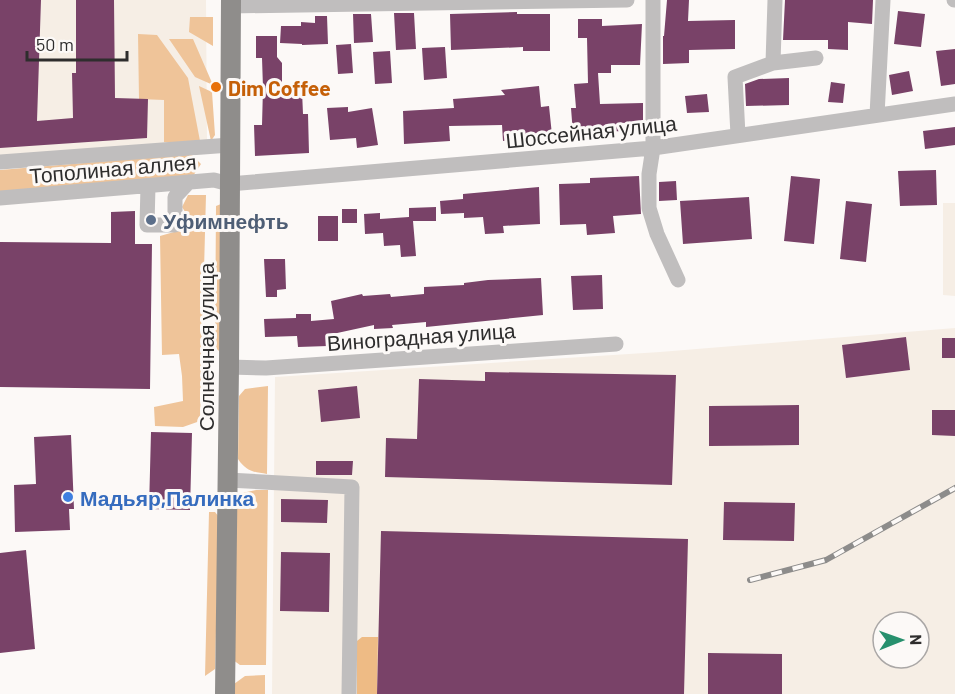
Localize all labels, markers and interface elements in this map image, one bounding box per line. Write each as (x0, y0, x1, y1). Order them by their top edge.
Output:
scale bar (27, 24, 128, 62)
text: 50 m (36, 33, 74, 55)
place label: Dim Coffee (228, 75, 331, 100)
marker: Dim Coffee (209, 80, 223, 94)
street label: Шоссейная улица (504, 110, 678, 152)
street label: Тополиная аллея (28, 148, 198, 188)
place label: Уфимнефть (163, 208, 289, 233)
marker: Уфимнефть (144, 213, 158, 227)
street label: Солнечная улица (193, 262, 218, 431)
street label: Виноградная улица (326, 317, 516, 355)
place label: Мадьяр,Палинка (80, 485, 255, 510)
marker: Мадьяр,Палинка (61, 490, 75, 504)
north arrow (871, 610, 931, 670)
text: N (907, 634, 926, 645)

